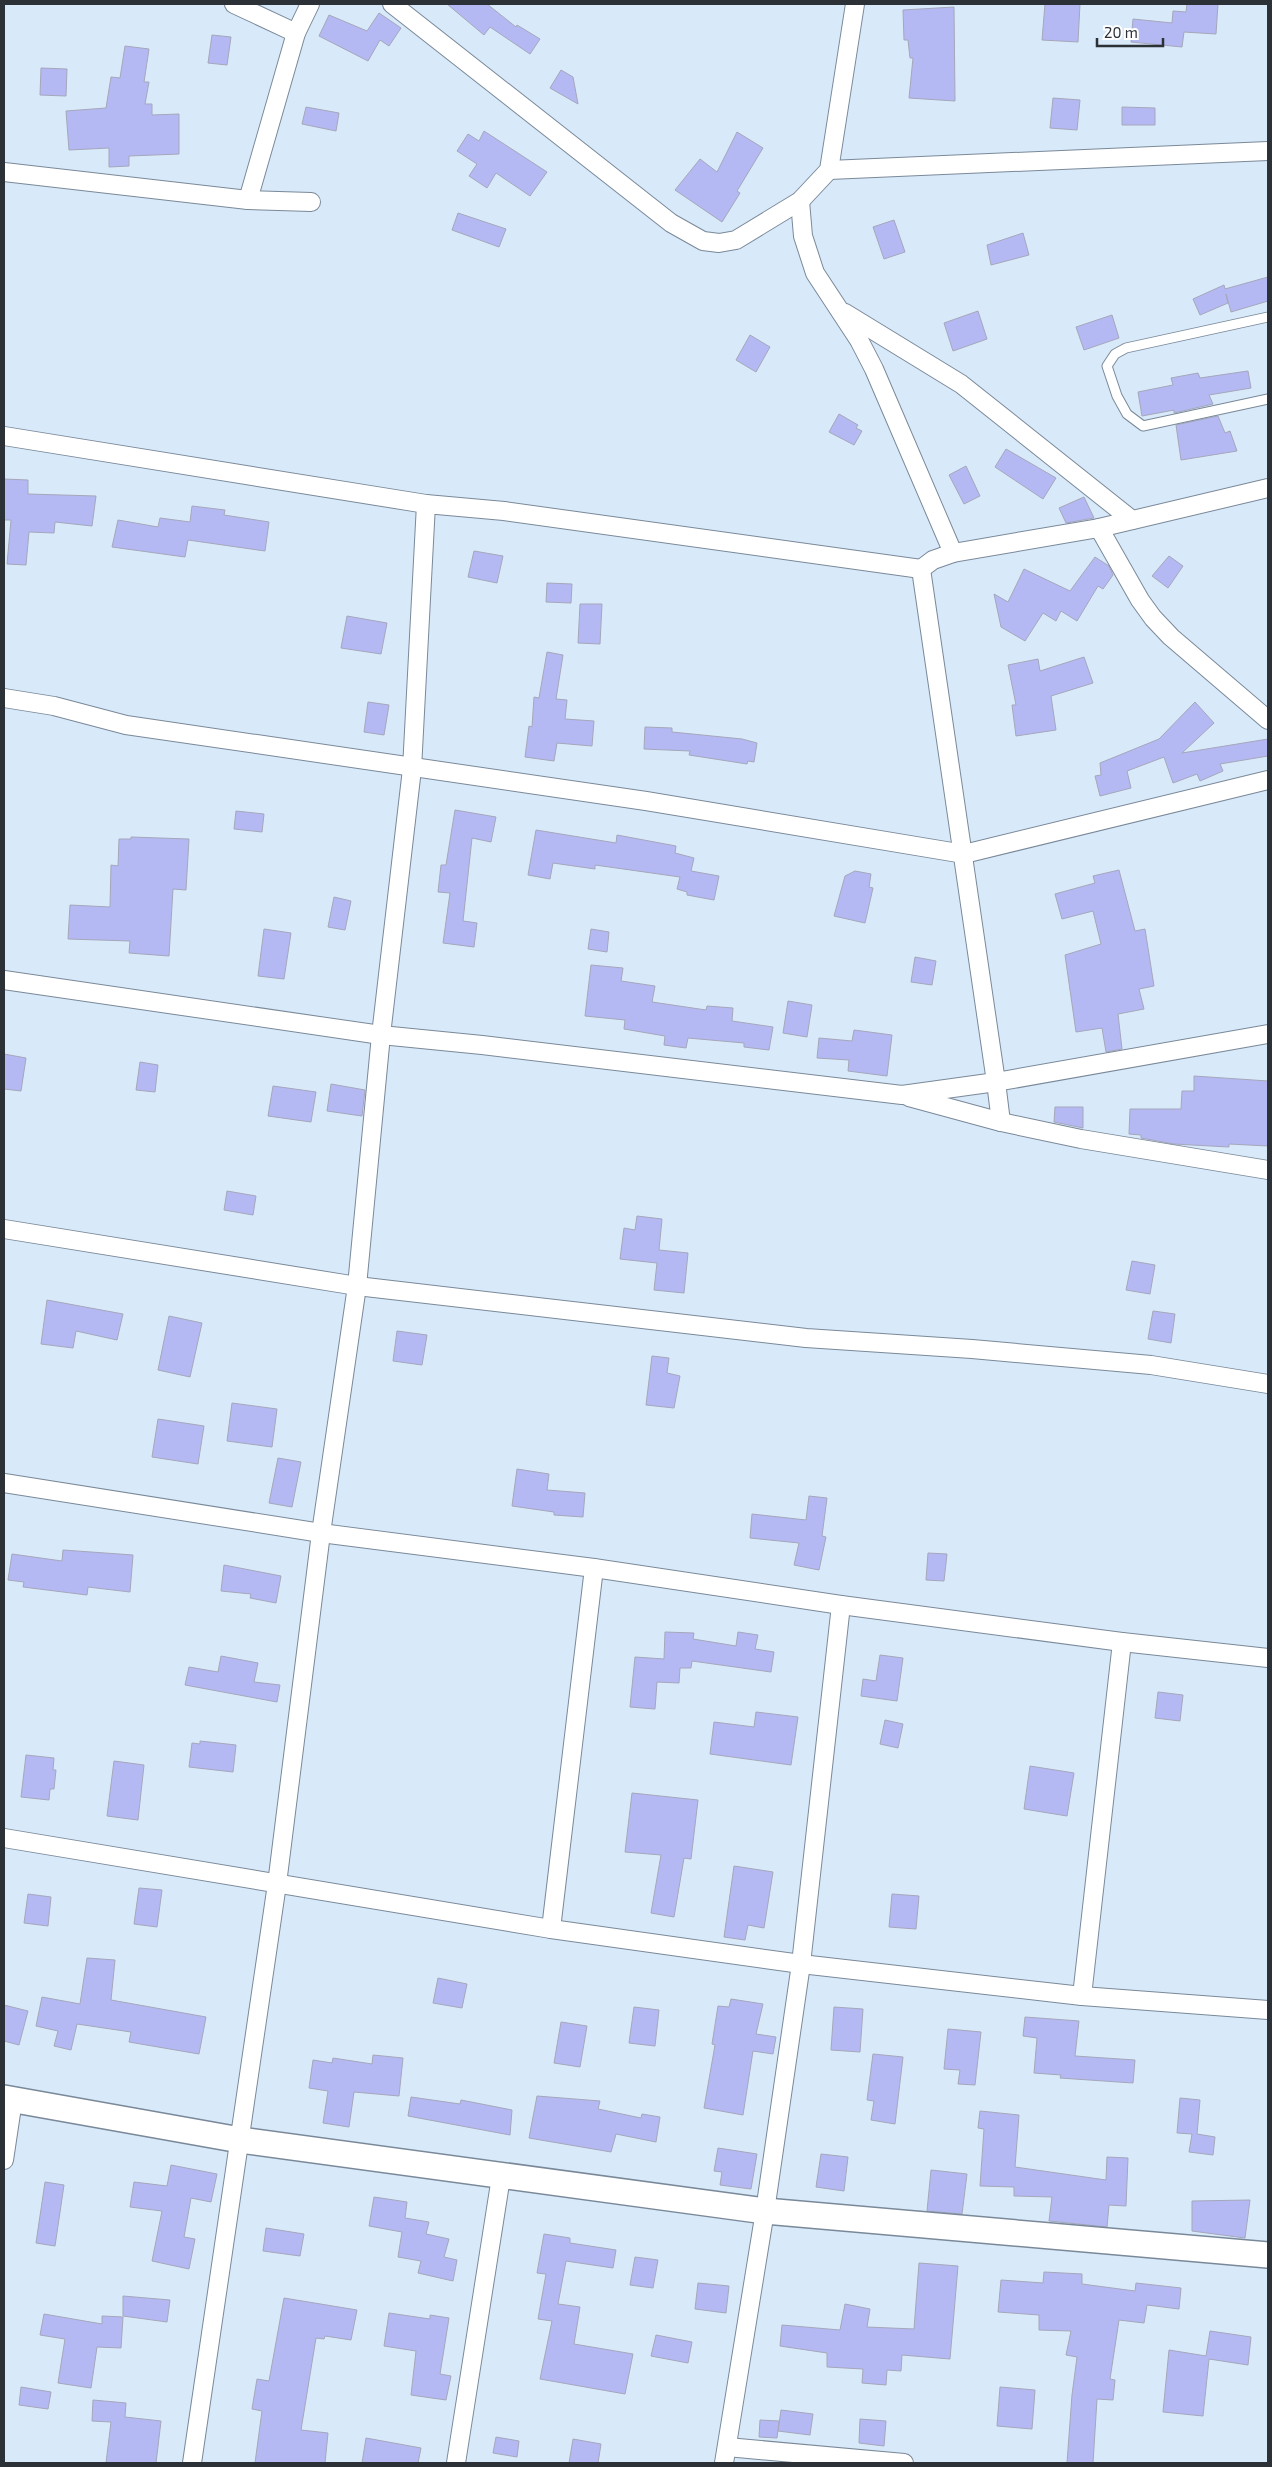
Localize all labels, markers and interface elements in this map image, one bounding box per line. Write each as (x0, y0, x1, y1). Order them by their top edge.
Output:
scale bar (1097, 15, 1163, 47)
text: 20 m (1104, 23, 1138, 41)

